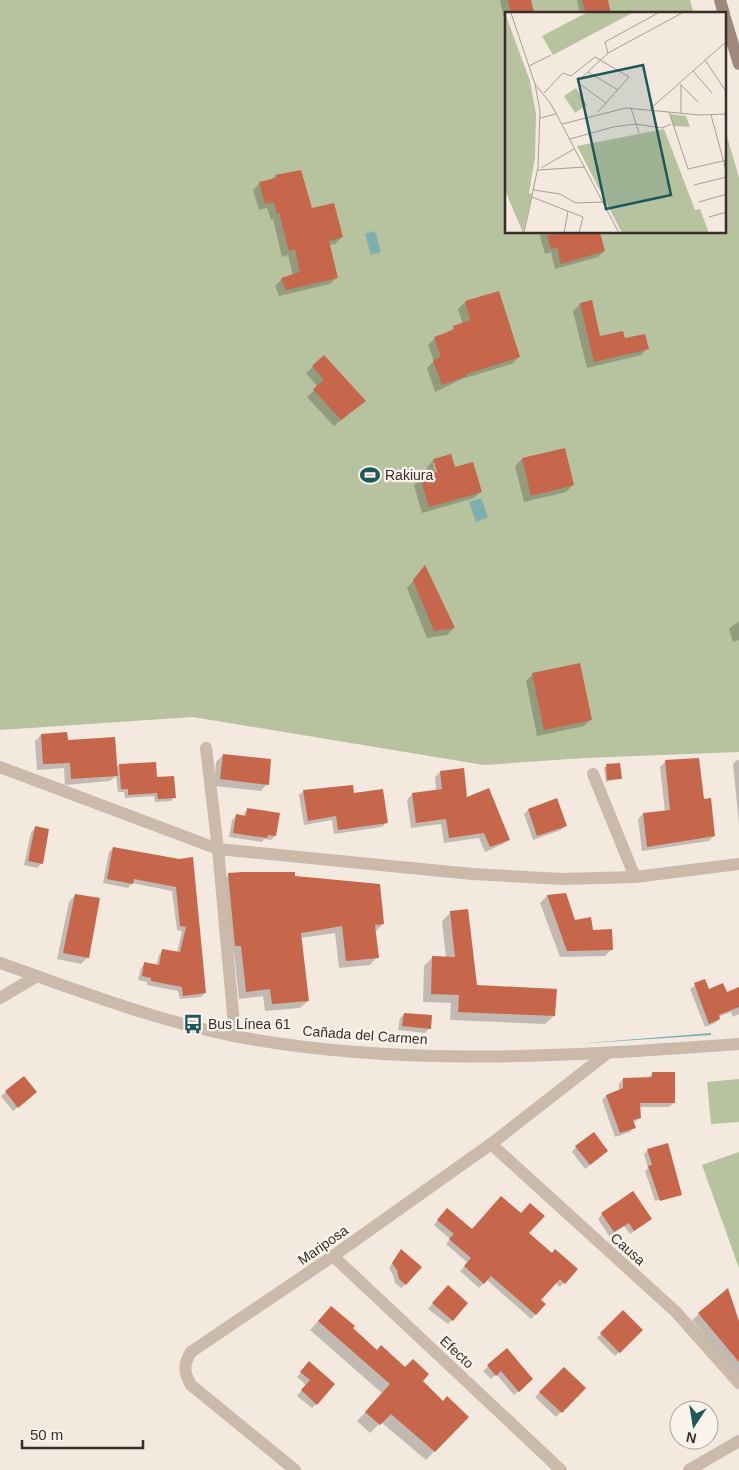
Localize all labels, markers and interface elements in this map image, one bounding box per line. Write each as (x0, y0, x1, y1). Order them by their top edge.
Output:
inset map (505, 12, 726, 234)
sports icon: Rakiura (359, 464, 381, 486)
place label: Rakiura (385, 467, 433, 483)
bus stop icon: Bus Línea 61 (182, 1013, 204, 1035)
place label: Bus Línea 61 (208, 1016, 291, 1032)
street label: Cañada del Carmen (302, 1023, 428, 1047)
street label: Mariposa (295, 1222, 351, 1268)
street label: Causa (608, 1230, 649, 1269)
street label: Efecto (437, 1333, 477, 1372)
north arrow (669, 1400, 719, 1450)
scale bar (22, 1418, 144, 1450)
text: 50 m (30, 1426, 63, 1443)
text: N (685, 1429, 698, 1447)

